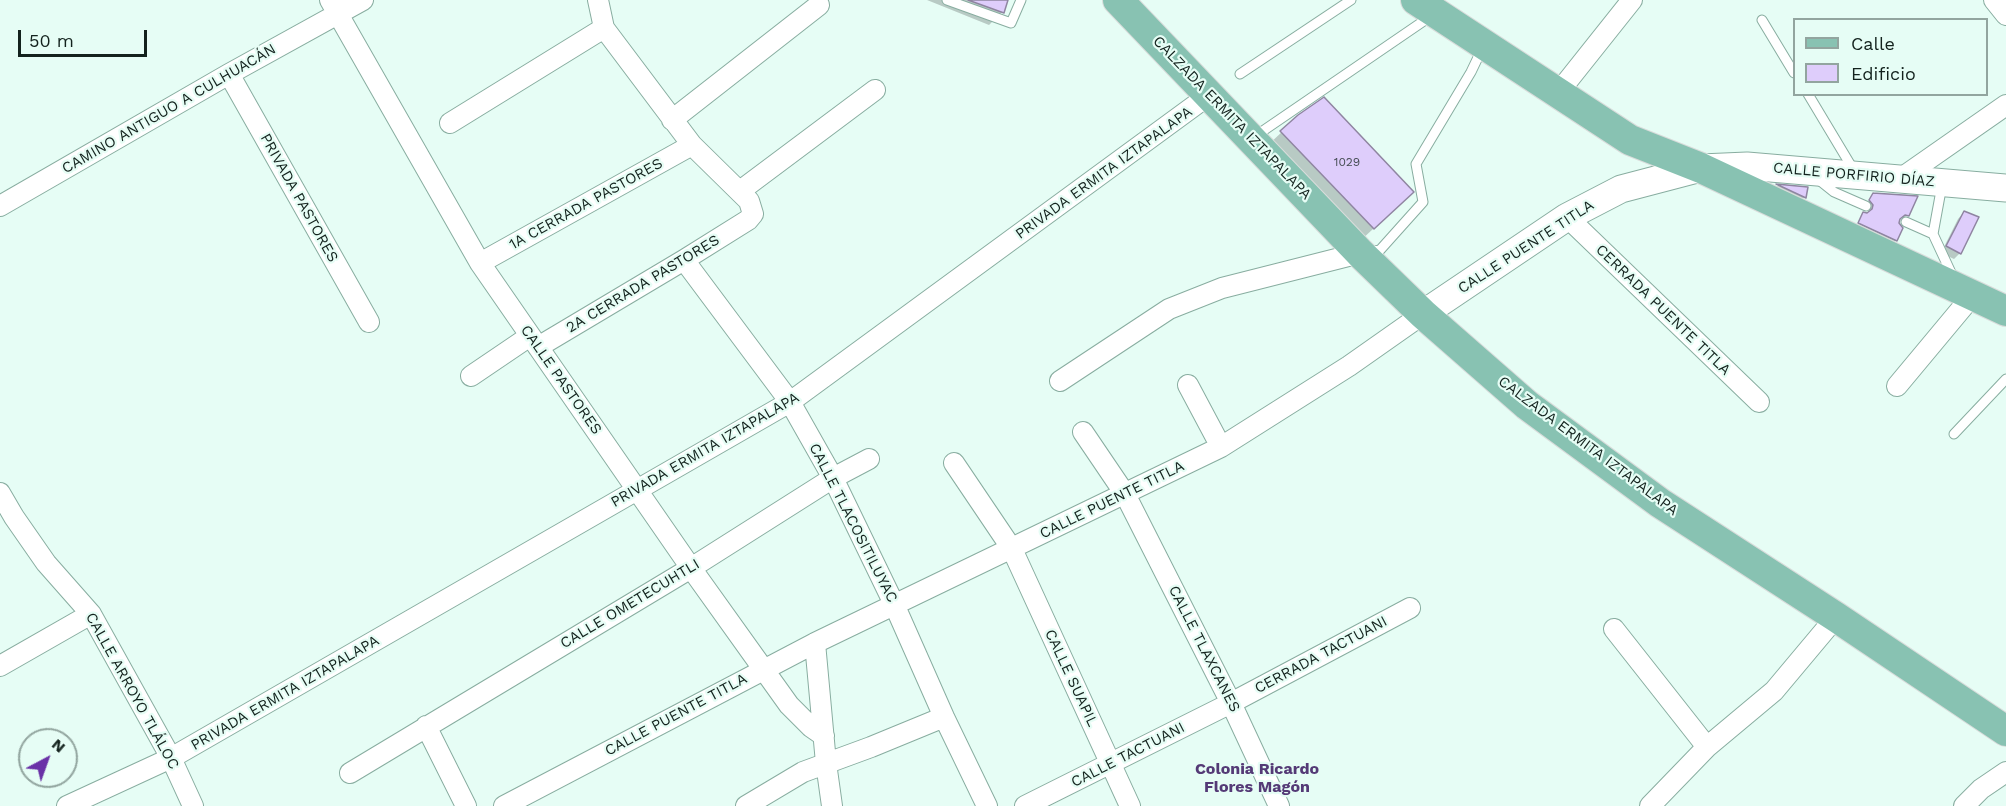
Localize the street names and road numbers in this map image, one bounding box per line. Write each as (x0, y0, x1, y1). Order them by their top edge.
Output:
street label: CALZADA ERMITA IZTAPALAPA (1149, 32, 1315, 204)
street label: CAMINO ANTIGUO A CULHUACÁN (59, 40, 279, 178)
street label: PRIVADA ERMITA IZTAPALAPA (1012, 103, 1196, 243)
street label: PRIVADA PASTORES (256, 131, 342, 265)
street label: 1A CERRADA PASTORES (506, 154, 666, 254)
street label: CALLE PORFIRIO DÍAZ (1772, 159, 1936, 191)
street label: CALLE PUENTE TITLA (1455, 196, 1597, 298)
street label: 2A CERRADA PASTORES (563, 231, 723, 337)
street label: CERRADA PUENTE TITLA (1592, 241, 1734, 379)
street label: CALLE PASTORES (517, 322, 605, 438)
street label: CALZADA ERMITA IZTAPALAPA (1495, 372, 1681, 520)
street label: PRIVADA ERMITA IZTAPALAPA (608, 389, 802, 511)
street label: CALLE TLACOSITILUYAC (805, 440, 901, 606)
street label: CALLE PUENTE TITLA (1037, 457, 1187, 543)
street label: CALLE OMETECUHTLI (557, 555, 703, 653)
street label: CALLE TLAXCANES (1164, 583, 1244, 715)
street label: CALLE ARROYO TLÁLOC (81, 610, 183, 772)
street label: CERRADA TACTUANI (1252, 612, 1390, 698)
street label: CALLE SUAPIL (1041, 627, 1101, 729)
street label: PRIVADA ERMITA IZTAPALAPA (188, 632, 382, 754)
street label: CALLE PUENTE TITLA (602, 670, 750, 760)
street label: CALLE TACTUANI (1068, 719, 1188, 791)

